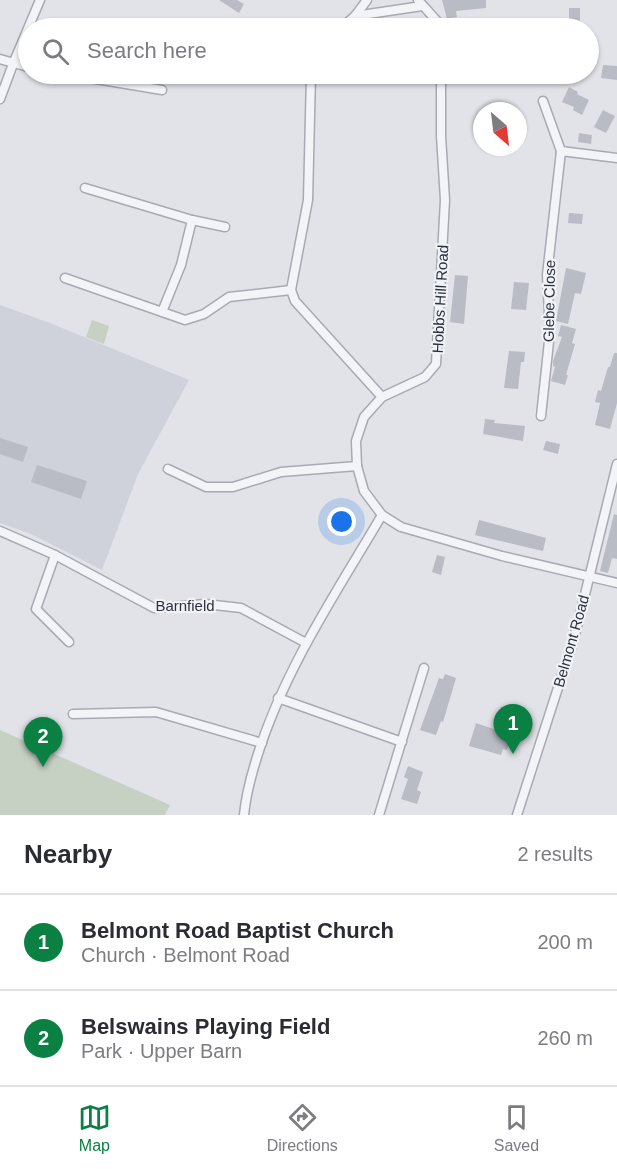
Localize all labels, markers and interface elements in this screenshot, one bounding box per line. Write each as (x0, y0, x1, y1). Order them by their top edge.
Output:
search box (18, 18, 599, 84)
icon: search (39, 35, 72, 68)
text: Search here (87, 38, 207, 63)
north arrow (473, 102, 527, 156)
street label: Hobbs Hill Road (429, 244, 451, 354)
street label: Glebe Close (540, 260, 558, 342)
your location (327, 507, 356, 536)
street label: Belmont Road (550, 593, 592, 689)
street label: Barnfield (155, 597, 215, 614)
pin: 1 (494, 704, 532, 754)
pin: 2 (24, 718, 63, 767)
text: Nearby (24, 839, 112, 869)
text: 2 results (517, 843, 593, 865)
text: Belmont Road Baptist Church (81, 918, 394, 943)
text: 1 (38, 931, 49, 953)
text: 200 m (537, 931, 593, 953)
text: Church · Belmont Road (81, 944, 290, 966)
text: Belswains Playing Field (81, 1014, 330, 1039)
text: 2 (38, 1027, 49, 1049)
text: 260 m (537, 1027, 593, 1049)
text: Park · Upper Barn (81, 1040, 242, 1062)
tab: Map (78, 1101, 111, 1155)
tab: Directions (267, 1101, 338, 1155)
tab: Saved (494, 1101, 539, 1155)

